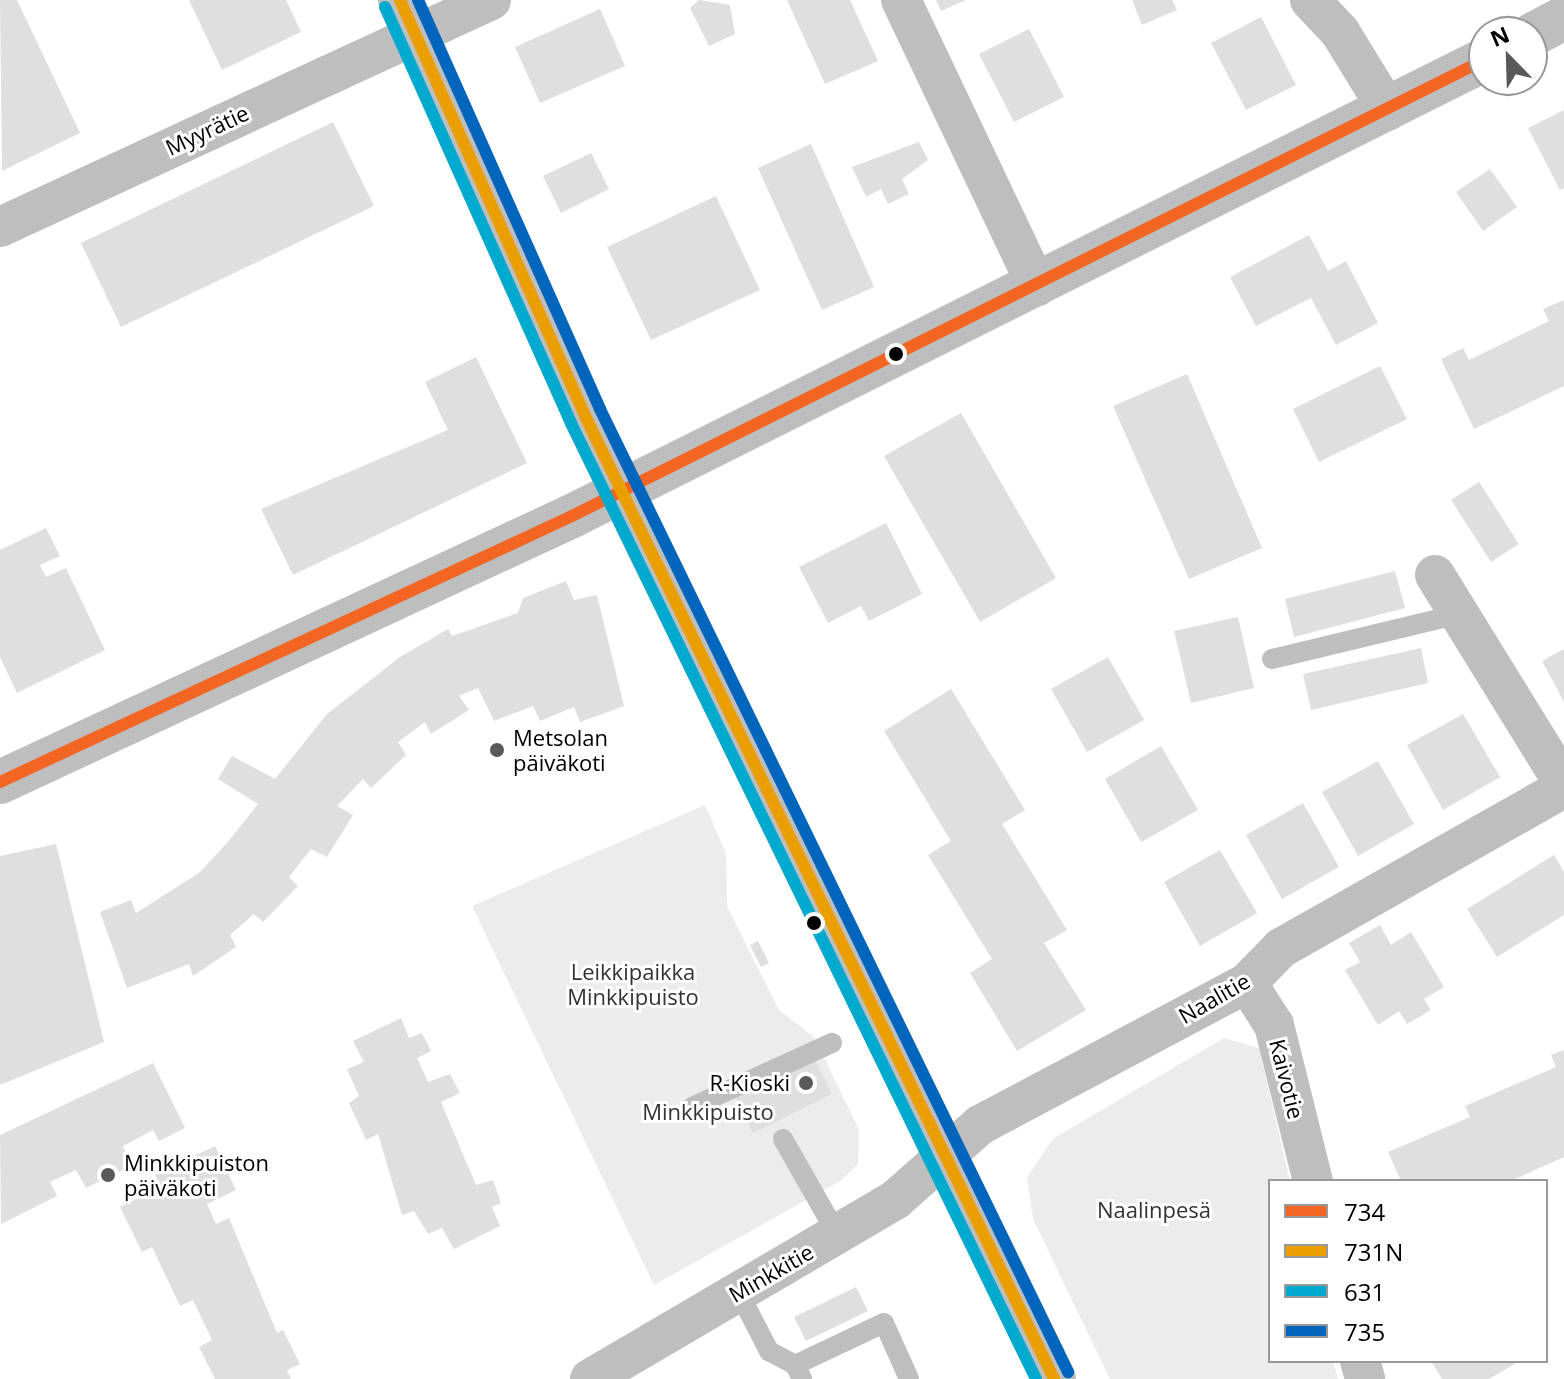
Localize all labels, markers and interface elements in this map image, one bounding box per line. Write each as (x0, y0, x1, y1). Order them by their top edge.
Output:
north arrow (1468, 16, 1548, 96)
text: N (1485, 18, 1513, 53)
street label: Myyrätie (161, 99, 253, 161)
unlabelled marker (888, 346, 904, 362)
place label: Metsolan päiväkoti (513, 724, 608, 776)
marker: Metsolan päiväkoti (488, 741, 506, 759)
unlabelled marker (806, 915, 822, 931)
park label: Leikkipaikka Minkkipuisto (567, 958, 699, 1010)
street label: Naalitie (1174, 967, 1254, 1029)
street label: Kaivotie (1264, 1036, 1310, 1122)
place label: R-Kioski (709, 1070, 790, 1096)
marker: R-Kioski (797, 1074, 815, 1092)
park label: Minkkipuisto (642, 1099, 774, 1125)
place label: Minkkipuiston päiväkoti (124, 1149, 269, 1200)
marker: Minkkipuiston päiväkoti (99, 1166, 117, 1184)
legend (1268, 1179, 1548, 1363)
text: 734 (1344, 1195, 1385, 1228)
park label: Naalinpesä (1097, 1197, 1211, 1223)
text: 731N (1344, 1235, 1403, 1268)
street label: Minkkitie (724, 1238, 818, 1308)
text: 631 (1344, 1275, 1385, 1308)
text: 735 (1344, 1315, 1385, 1348)

